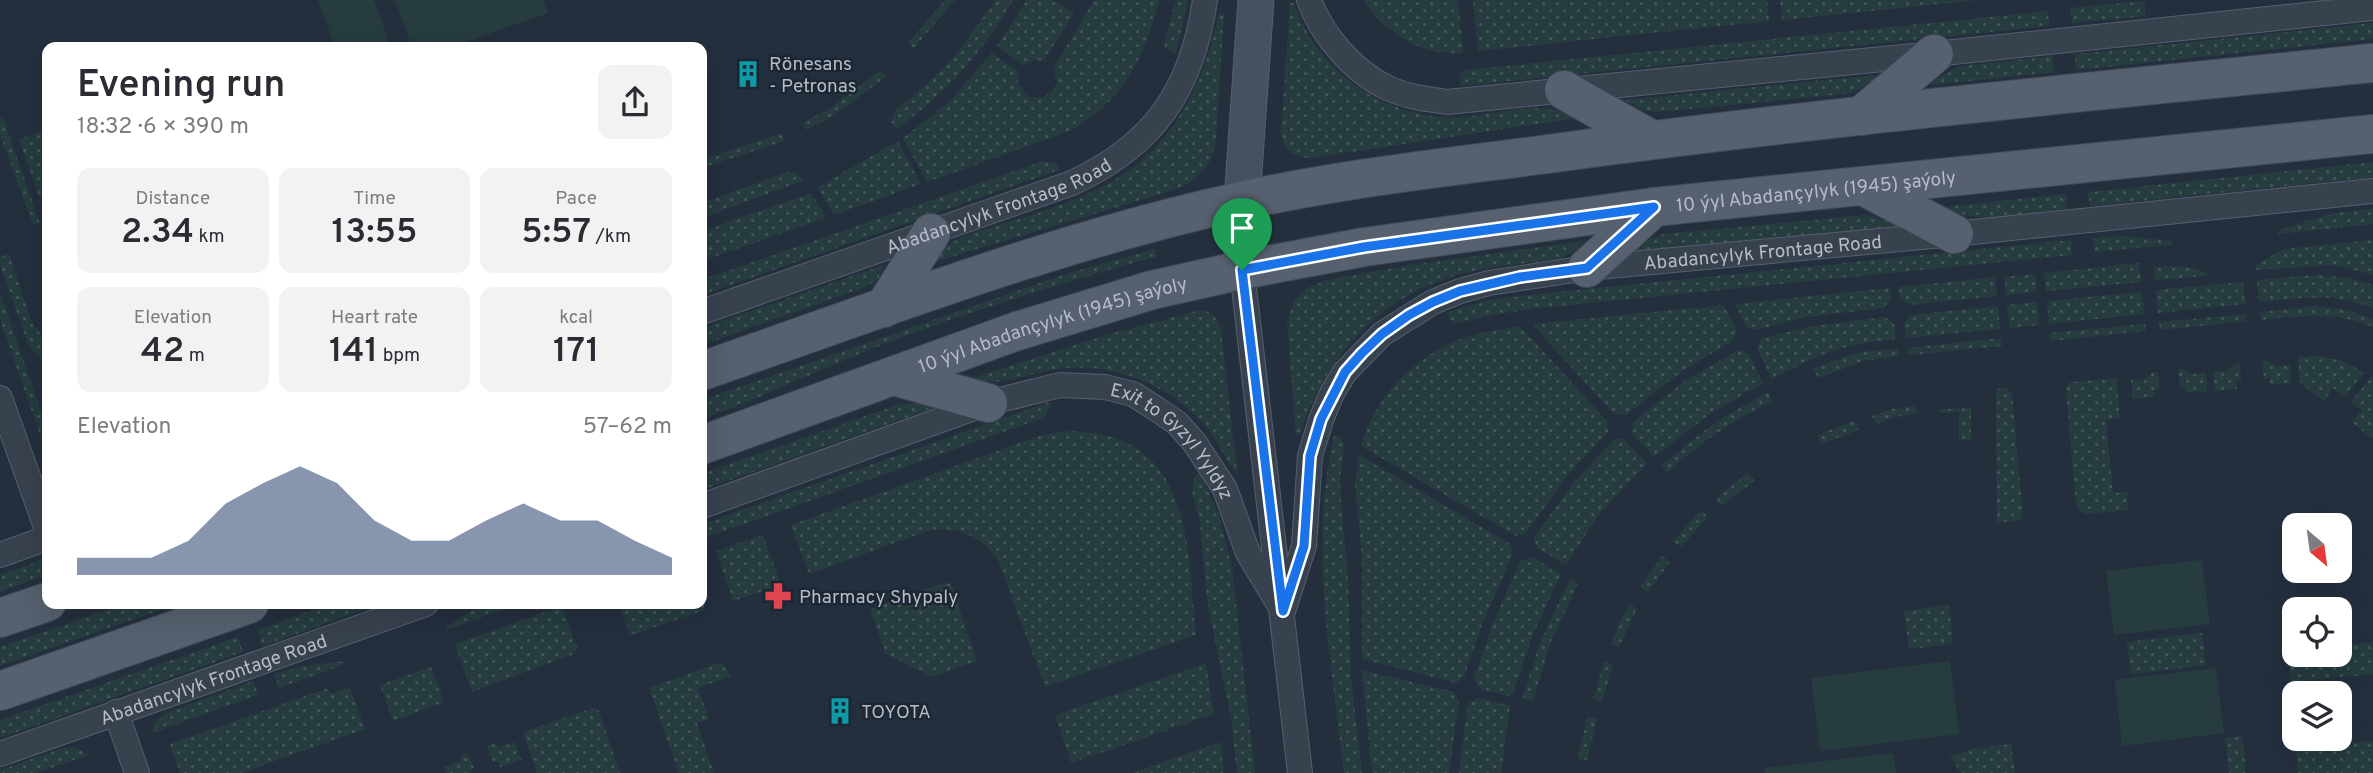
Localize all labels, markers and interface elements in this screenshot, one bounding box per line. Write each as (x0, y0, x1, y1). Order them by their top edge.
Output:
place label: Rönesans - Petronas (769, 53, 857, 99)
building icon: Rönesans - Petronas (733, 59, 763, 89)
text: Evening run (77, 62, 285, 111)
button: share (598, 65, 672, 139)
text: 18:32 · 6 × 390 m (77, 113, 249, 142)
street label: Abadancylyk Frontage Road (883, 154, 1117, 261)
street label: 10 ýyl Abadançylyk (1945) şaýoly (1675, 166, 1957, 219)
text: Distance (136, 187, 210, 211)
text: Time (353, 187, 396, 211)
text: Pace (555, 187, 597, 211)
pin (1212, 198, 1272, 270)
icon: arrive (1223, 209, 1261, 247)
text: 2.34 (121, 211, 194, 255)
text: 13:55 (332, 211, 417, 255)
text: 5:57 (521, 211, 591, 255)
text: km (194, 225, 225, 249)
text: /km (591, 225, 631, 249)
street label: Abadancylyk Frontage Road (1643, 231, 1883, 277)
street label: 10 ýyl Abadançylyk (1945) şaýoly (915, 273, 1190, 380)
text: Elevation (134, 306, 212, 330)
text: Heart rate (331, 306, 418, 330)
text: kcal (559, 306, 593, 330)
text: 42 (141, 330, 184, 374)
text: 141 (329, 330, 378, 374)
text: 171 (553, 330, 599, 374)
text: m (184, 344, 205, 368)
text: bpm (378, 344, 420, 368)
street label: Exit to Gyzyl Yyldyz (1108, 379, 1238, 503)
text: Elevation (77, 413, 172, 442)
text: 57–62 m (583, 413, 672, 442)
north arrow (2282, 513, 2352, 583)
map controls (2282, 513, 2352, 751)
pharmacy icon: Pharmacy Shypaly (763, 581, 793, 611)
place label: Pharmacy Shypaly (799, 586, 958, 610)
button: locate (2282, 597, 2352, 667)
street label: Abadancylyk Frontage Road (97, 630, 331, 732)
button: layers (2282, 681, 2352, 751)
building icon: TOYOTA (825, 696, 855, 726)
place label: TOYOTA (861, 701, 931, 725)

